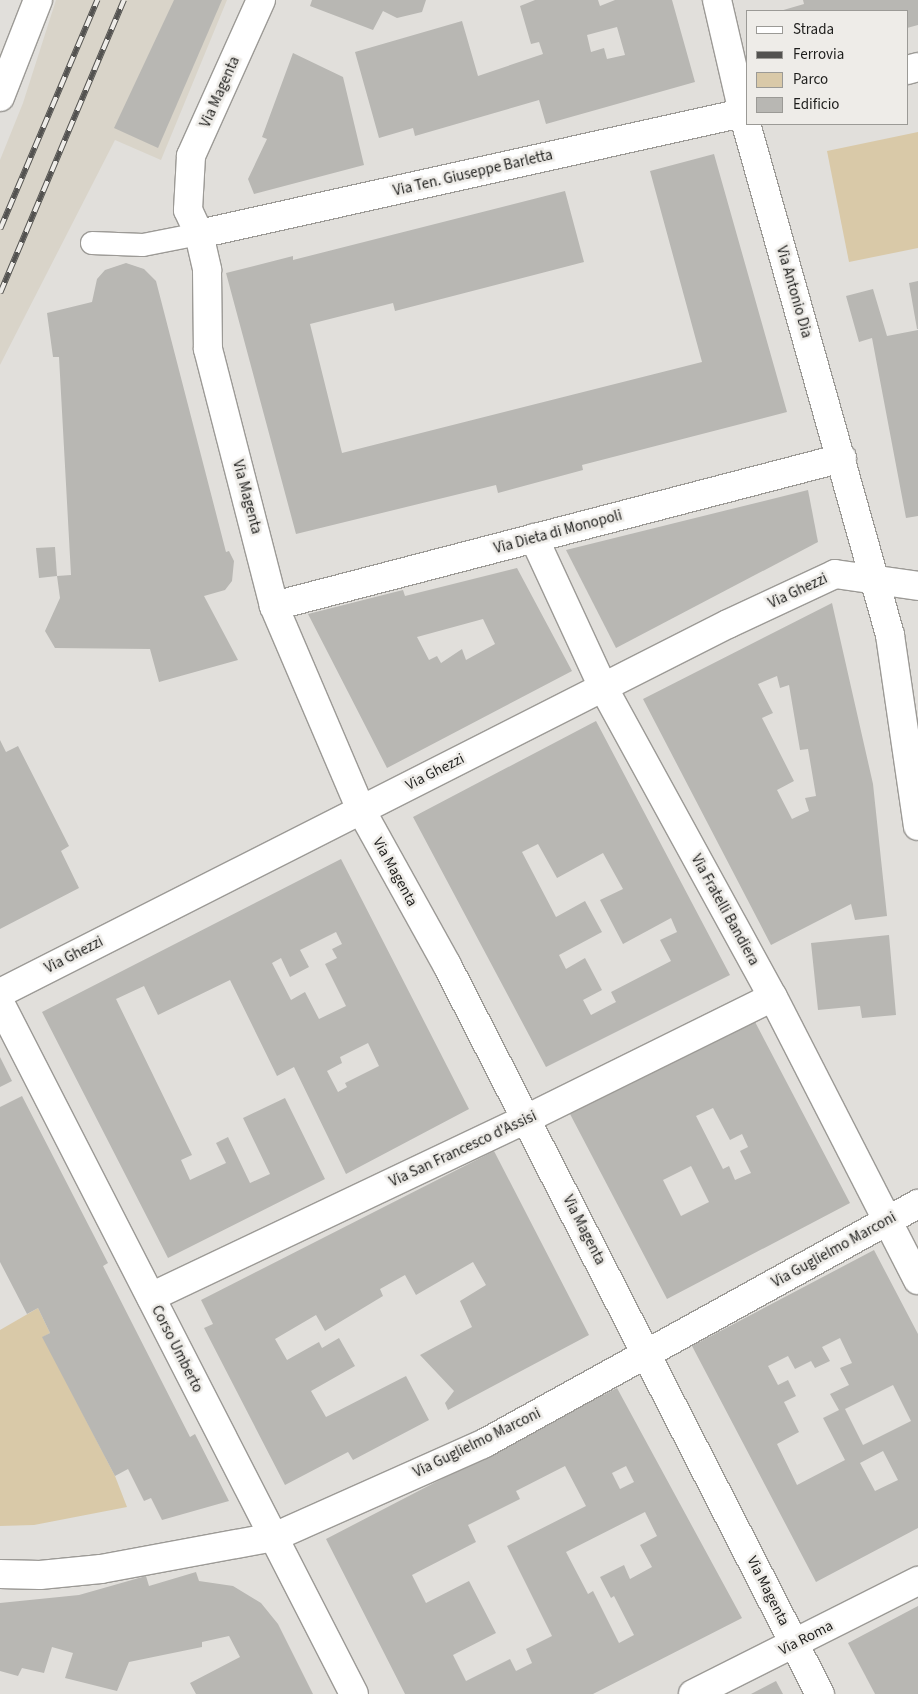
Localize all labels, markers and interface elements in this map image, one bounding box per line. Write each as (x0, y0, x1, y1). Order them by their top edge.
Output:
legend (746, 10, 908, 125)
text: Strada (793, 19, 834, 40)
text: Ferrovia (793, 44, 844, 65)
street label: Via Magenta (196, 54, 244, 130)
text: Parco (793, 69, 828, 90)
text: Edificio (793, 94, 840, 115)
street label: Via Ten. Giuseppe Barletta (392, 146, 554, 200)
street label: Via Antonio Dia (772, 244, 816, 340)
street label: Via Magenta (229, 458, 265, 536)
street label: Via Dieta di Monopoli (492, 506, 624, 558)
street label: Via Ghezzi (766, 569, 830, 613)
street label: Via Ghezzi (403, 750, 467, 794)
street label: Via Magenta (369, 835, 421, 909)
street label: Via Fratelli Bandiera (687, 851, 763, 969)
street label: Via Ghezzi (42, 933, 106, 977)
street label: Via San Francesco d'Assisi (387, 1107, 539, 1191)
street label: Via Magenta (559, 1192, 609, 1268)
street label: Via Guglielmo Marconi (769, 1208, 899, 1292)
street label: Corso Umberto (147, 1302, 207, 1396)
street label: Via Guglielmo Marconi (410, 1404, 544, 1482)
street label: Via Magenta (743, 1553, 793, 1629)
street label: Via Roma (776, 1617, 836, 1659)

